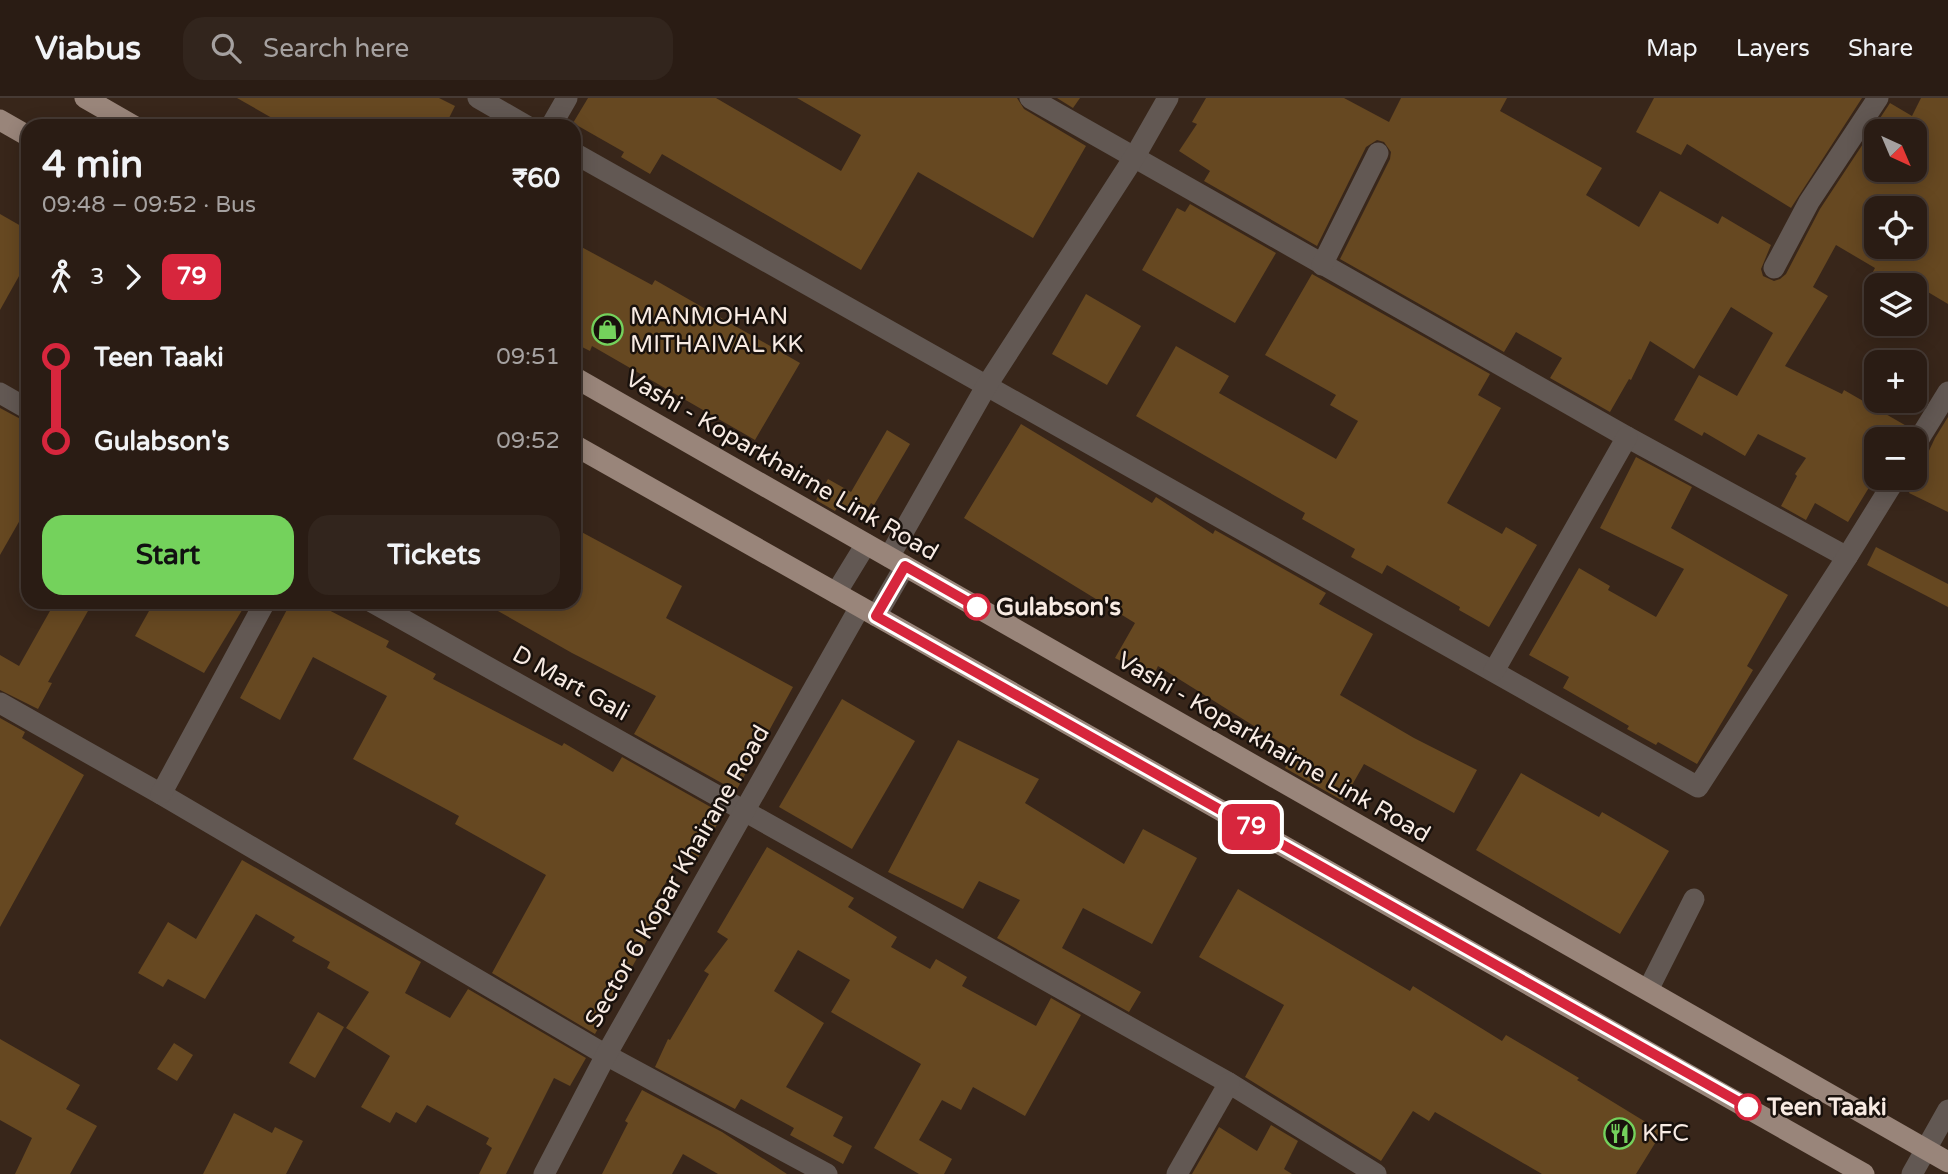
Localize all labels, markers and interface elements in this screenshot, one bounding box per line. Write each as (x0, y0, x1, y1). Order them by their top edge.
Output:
search box (183, 17, 673, 80)
text: Viabus (35, 29, 141, 68)
icon: search (207, 29, 245, 67)
text: Search here (263, 33, 409, 64)
text: Map (1646, 34, 1698, 63)
text: Layers (1736, 34, 1810, 63)
text: Share (1848, 34, 1913, 63)
north arrow (1864, 119, 1927, 182)
map controls (1864, 119, 1927, 490)
text: 4 min (42, 142, 143, 188)
text: ₹60 (512, 163, 560, 194)
text: 09:48 – 09:52 · Bus (42, 191, 256, 219)
button: locate (1864, 196, 1927, 259)
icon: walk (42, 258, 80, 296)
icon: forward (114, 258, 152, 296)
text: 79 (176, 262, 207, 291)
text: 3 (90, 263, 104, 291)
button: layers (1864, 273, 1927, 336)
place label: MANMOHAN MITHAIVAL KK (630, 302, 803, 359)
shop icon: MANMOHAN MITHAIVAL KK (590, 313, 624, 347)
text: Teen Taaki (94, 342, 224, 373)
text: 09:51 (496, 343, 560, 371)
button: + (1864, 350, 1927, 413)
street label: Vashi - Koparkhairne Link Road (620, 364, 943, 567)
text: Gulabson's (94, 426, 229, 457)
text: 09:52 (496, 427, 560, 455)
button: − (1864, 427, 1927, 490)
button: Start (42, 515, 294, 595)
button: Tickets (308, 515, 560, 595)
place label: Gulabson's (996, 593, 1121, 622)
marker: Gulabson's (964, 594, 990, 620)
street label: D Mart Gali (507, 639, 634, 727)
street label: Vashi - Koparkhairne Link Road (1112, 646, 1435, 849)
street label: Sector 6 Kopar Khairane Road (579, 720, 776, 1032)
line badge: 79 (1220, 804, 1282, 850)
text: 79 (1236, 812, 1266, 841)
place label: Teen Taaki (1766, 1093, 1887, 1122)
marker: Teen Taaki (1735, 1094, 1761, 1120)
restaurant icon: KFC (1602, 1116, 1636, 1150)
place label: KFC (1642, 1119, 1689, 1148)

